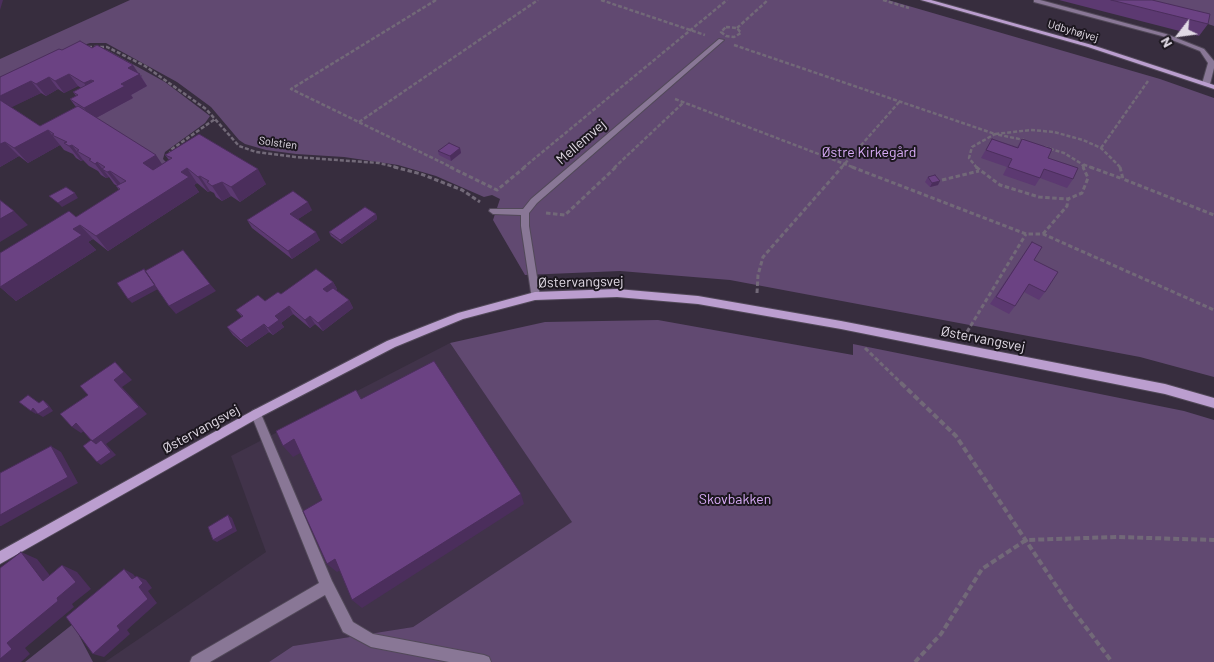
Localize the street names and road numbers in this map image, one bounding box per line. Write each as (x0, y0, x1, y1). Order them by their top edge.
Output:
street label: Udbyhøjvej (1046, 17, 1100, 45)
street label: Mellemvej (553, 116, 609, 168)
street label: Solstien (258, 134, 298, 152)
street label: Østervangsvej (538, 273, 624, 291)
street label: Østervangsvej (939, 323, 1027, 355)
street label: Østervangsvej (160, 401, 242, 457)

